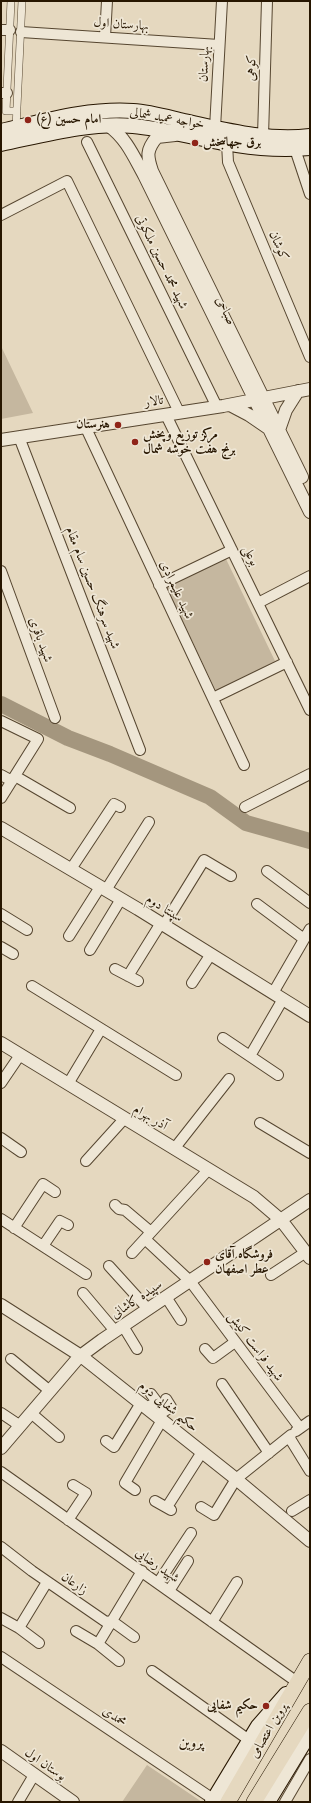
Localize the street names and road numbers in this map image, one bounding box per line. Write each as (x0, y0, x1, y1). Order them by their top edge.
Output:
street label: بهارستان اول (93, 15, 149, 35)
street label: بهارستان (196, 46, 214, 82)
street label: کوهی (244, 55, 260, 81)
street label: خواجه عمید شمالی (128, 105, 206, 133)
street label: شهید محمد حسین ملکوتی (131, 212, 191, 312)
street label: کوشان (265, 229, 291, 263)
street label: صباحی (212, 294, 238, 328)
street label: تالار (144, 393, 164, 411)
street label: شهید سرهنگ حسین سام مقام (61, 525, 123, 651)
street label: بوعلی (238, 543, 262, 569)
street label: شهید علیمرادی (156, 558, 196, 622)
street label: شهید باقری (25, 615, 55, 665)
street label: سپنتا دوم (143, 892, 185, 926)
street label: آذر بهرام (130, 1102, 170, 1134)
street label: سپیده کاشانی (109, 1277, 165, 1323)
street label: شهید فراست کیش (224, 1309, 286, 1385)
street label: حکیم شفایی دوم (135, 1378, 201, 1436)
street label: شهید رضایی (132, 1545, 182, 1587)
street label: زارعان (58, 1569, 90, 1599)
street label: پروین اعتصامی (247, 1701, 291, 1761)
street label: محمدی (99, 1703, 129, 1731)
street label: بوستان اول (21, 1745, 69, 1785)

